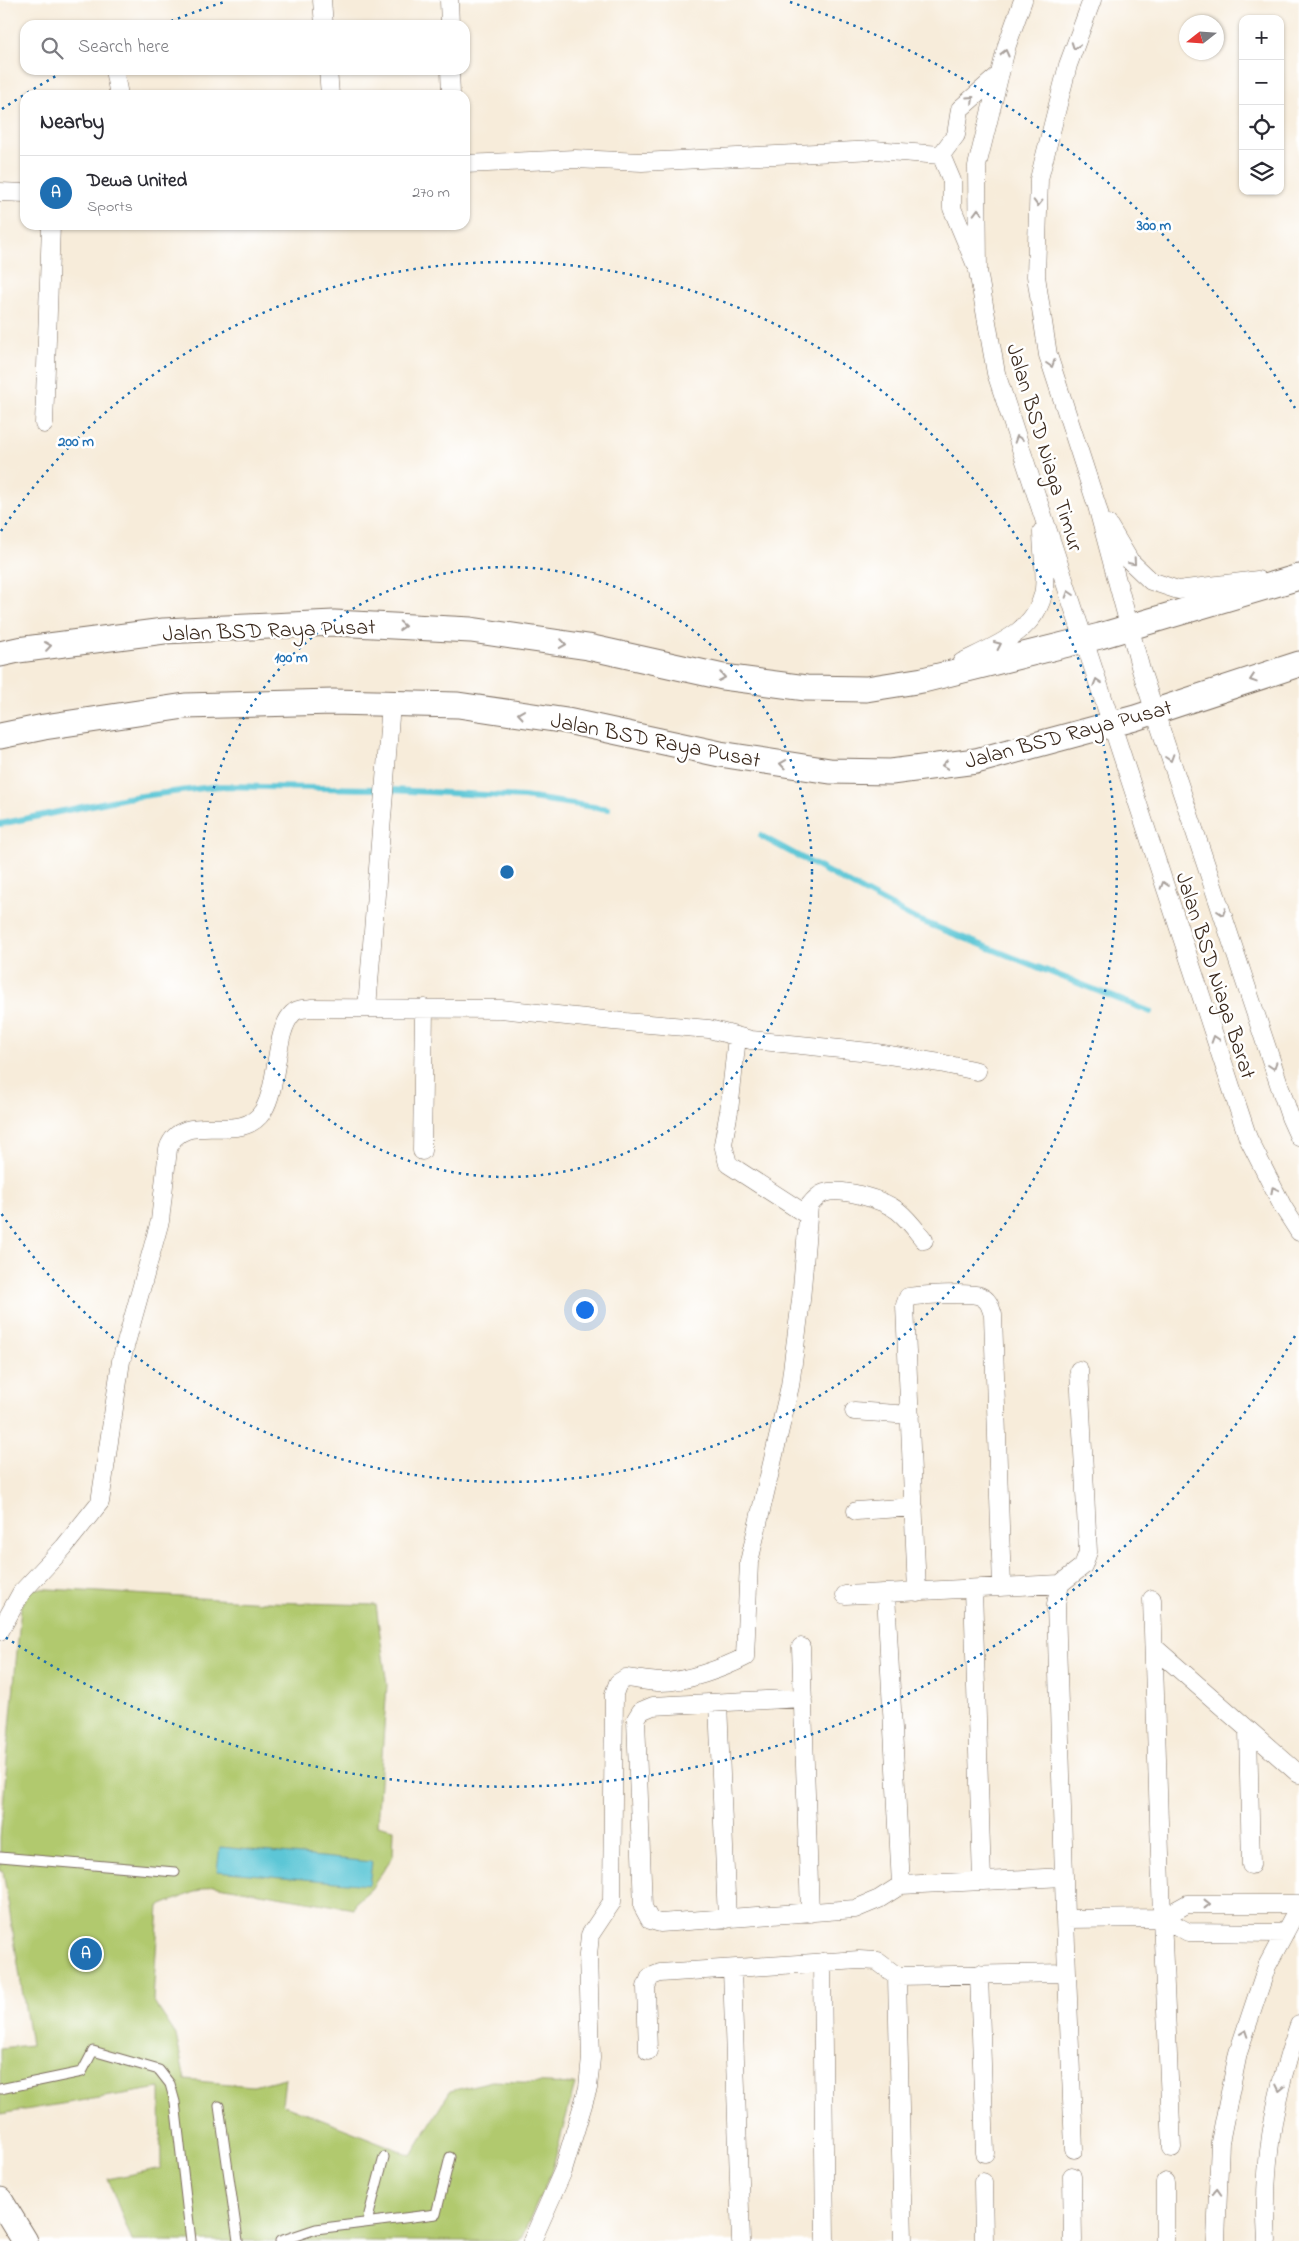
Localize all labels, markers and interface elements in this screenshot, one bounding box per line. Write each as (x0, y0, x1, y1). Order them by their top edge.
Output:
north arrow (1179, 15, 1224, 60)
map controls (1239, 15, 1284, 195)
button: + (1239, 15, 1284, 60)
search box (20, 20, 470, 75)
icon: search (38, 34, 66, 62)
text: Search here (78, 34, 169, 61)
one-way arrow (1071, 41, 1081, 50)
one-way arrow (999, 48, 1010, 57)
button: − (1239, 60, 1284, 105)
one-way arrow (966, 96, 975, 105)
button: locate (1239, 105, 1284, 150)
text: Nearby (40, 108, 104, 138)
button: layers (1239, 150, 1284, 195)
text: Dewa United (87, 168, 187, 195)
text: A (51, 181, 61, 205)
text: 270 m (412, 181, 450, 205)
text: Sports (87, 195, 133, 219)
one-way arrow (1033, 200, 1043, 208)
one-way arrow (973, 208, 983, 216)
text: 300 m (1136, 215, 1172, 237)
street label: Jalan BSD Niaga Timur (995, 340, 1090, 556)
one-way arrow (1046, 360, 1056, 368)
text: 200 m (57, 431, 94, 453)
one-way arrow (1013, 436, 1023, 444)
one-way arrow (1127, 557, 1136, 566)
one-way arrow (1065, 590, 1075, 598)
street label: Jalan BSD Raya Pusat (162, 612, 377, 653)
one-way arrow (398, 621, 406, 632)
one-way arrow (559, 638, 567, 648)
one-way arrow (993, 640, 1002, 651)
one-way arrow (44, 641, 52, 652)
text: 100 m (274, 647, 308, 669)
one-way arrow (718, 671, 727, 681)
one-way arrow (1249, 674, 1257, 684)
one-way arrow (1093, 679, 1103, 687)
street label: Jalan BSD Raya Pusat (962, 693, 1177, 780)
street label: Jalan BSD Raya Pusat (548, 706, 764, 779)
one-way arrow (516, 709, 524, 720)
one-way arrow (1165, 753, 1175, 761)
one-way arrow (779, 759, 788, 769)
one-way arrow (940, 759, 948, 770)
centre of rings (498, 863, 516, 881)
street label: Jalan BSD Niaga Barat (1165, 868, 1263, 1084)
one-way arrow (1160, 881, 1170, 890)
one-way arrow (1216, 907, 1226, 916)
one-way arrow (1211, 1035, 1221, 1044)
one-way arrow (1268, 1061, 1278, 1070)
one-way arrow (1270, 1186, 1280, 1195)
your location (572, 1297, 598, 1323)
one-way arrow (1204, 1899, 1211, 1909)
pin: A (70, 1935, 102, 1973)
one-way arrow (1239, 2029, 1249, 2038)
one-way arrow (1276, 2084, 1286, 2093)
one-way arrow (1212, 2188, 1223, 2196)

